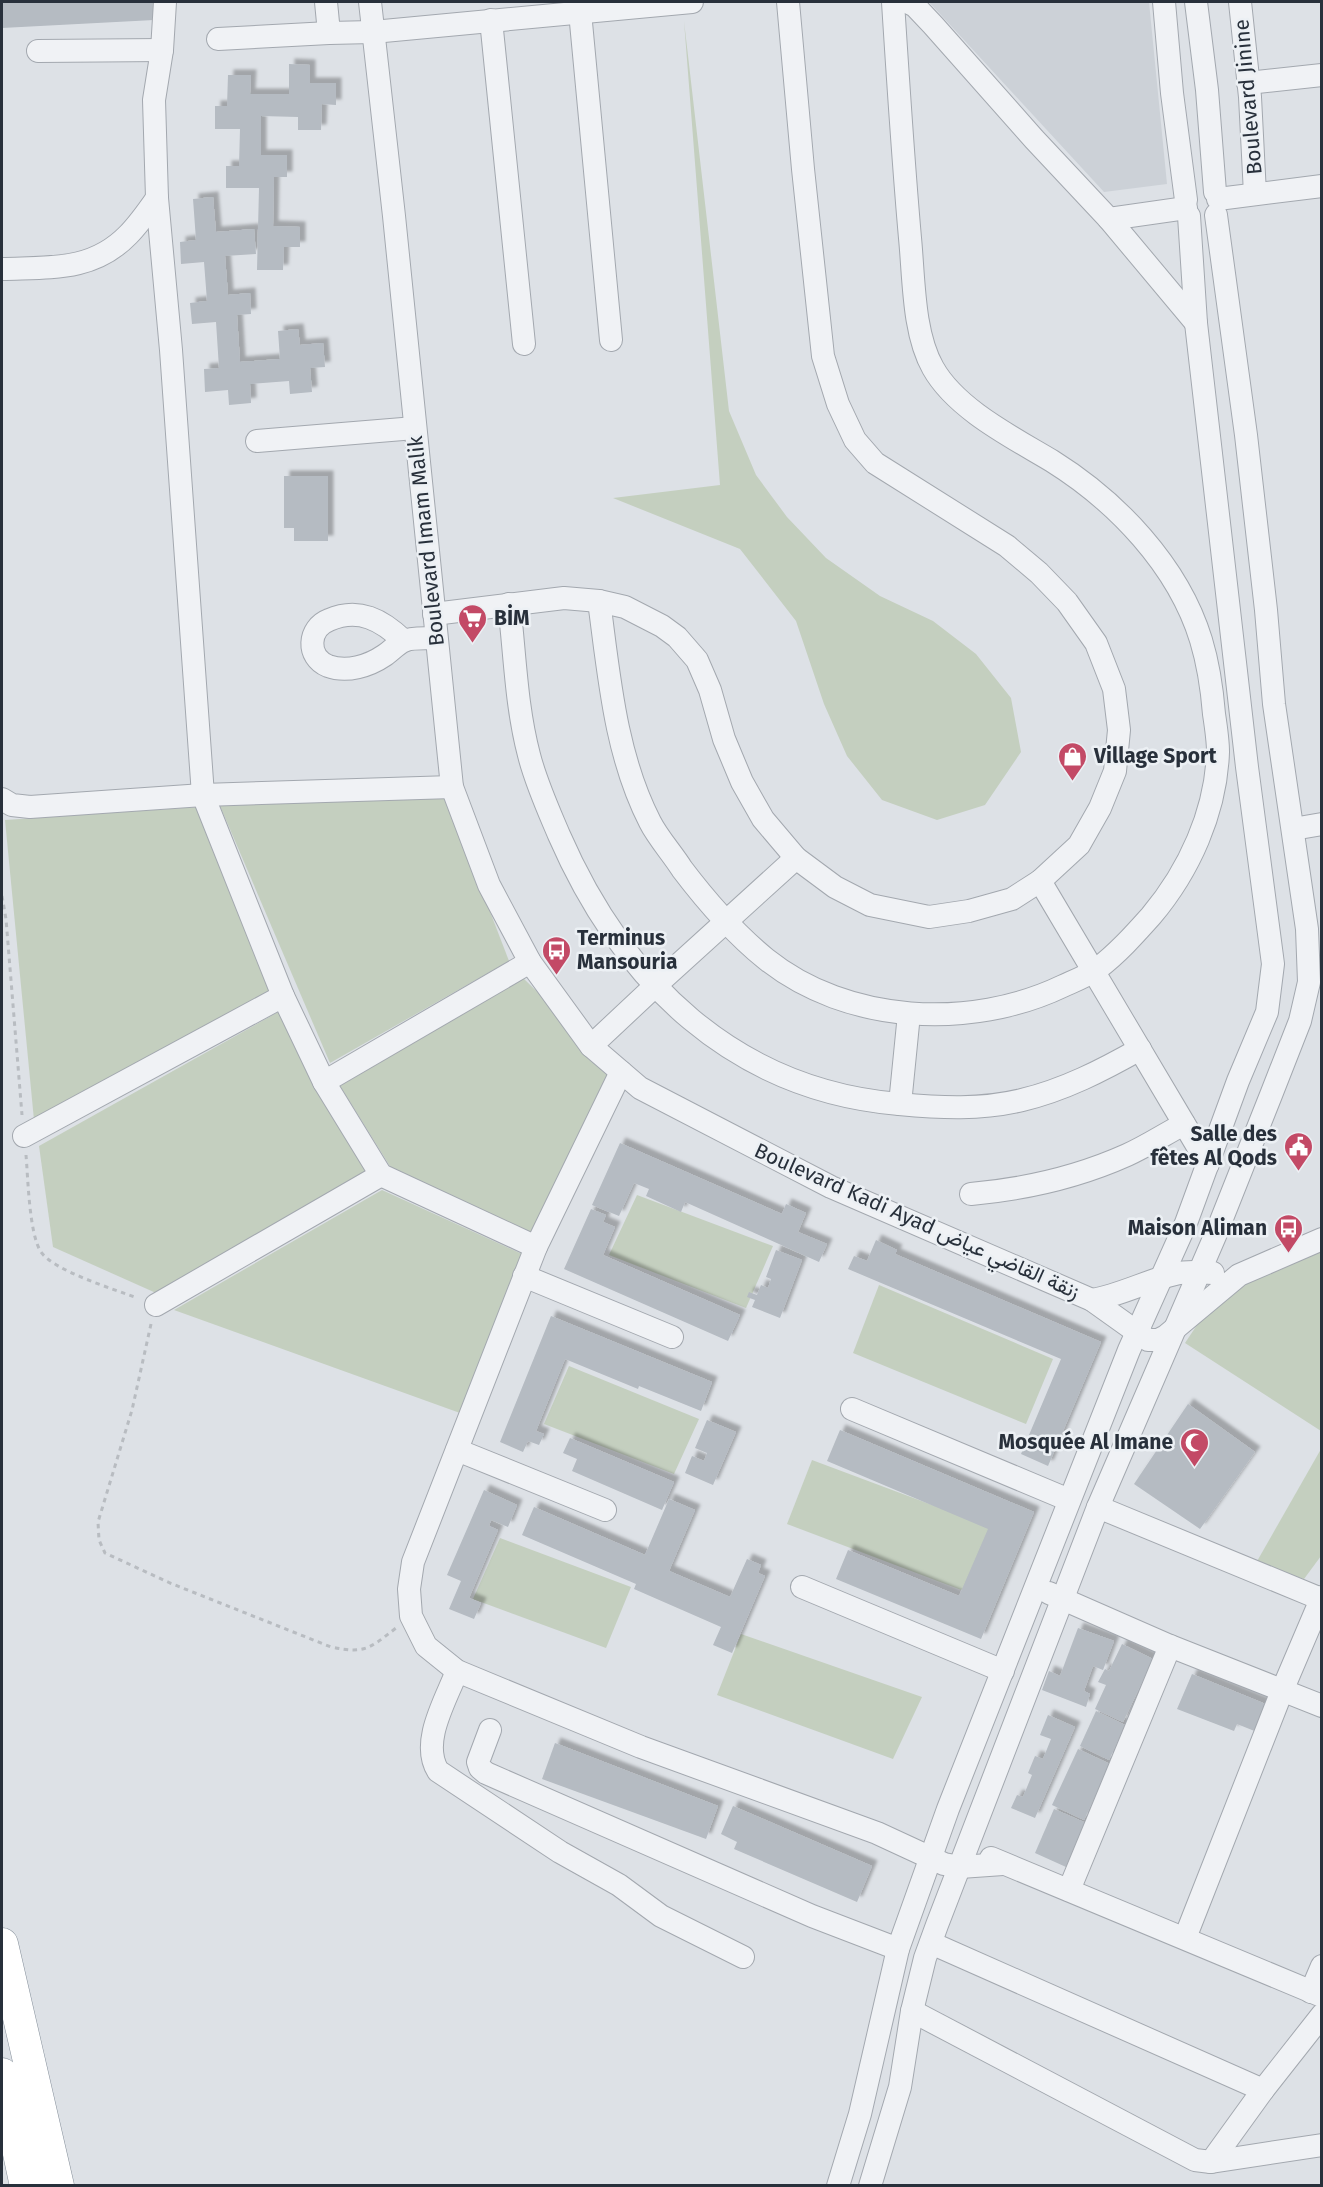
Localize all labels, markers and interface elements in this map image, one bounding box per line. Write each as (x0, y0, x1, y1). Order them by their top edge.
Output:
street label: Boulevard Jinine (1228, 18, 1268, 176)
street label: Boulevard Imam Malik (402, 434, 450, 647)
supermarket icon: BİM (457, 602, 489, 644)
place label: BİM (494, 604, 530, 631)
shop icon: Village Sport (1057, 740, 1089, 782)
place label: Village Sport (1093, 743, 1217, 769)
place label: Terminus Mansouria (577, 925, 677, 975)
bus stop icon: Terminus Mansouria (540, 934, 572, 976)
place label: Salle des fêtes Al Qods (1151, 1121, 1277, 1171)
public building icon: Salle des fêtes Al Qods (1282, 1130, 1314, 1172)
street label: Boulevard Kadi Ayad زنقة القاضي عياض (749, 1137, 1084, 1308)
bus stop icon: Maison Aliman (1272, 1212, 1304, 1254)
place label: Maison Aliman (1128, 1215, 1267, 1241)
mosque icon: Mosquée Al Imane (1178, 1426, 1210, 1468)
place label: Mosquée Al Imane (999, 1429, 1173, 1455)

